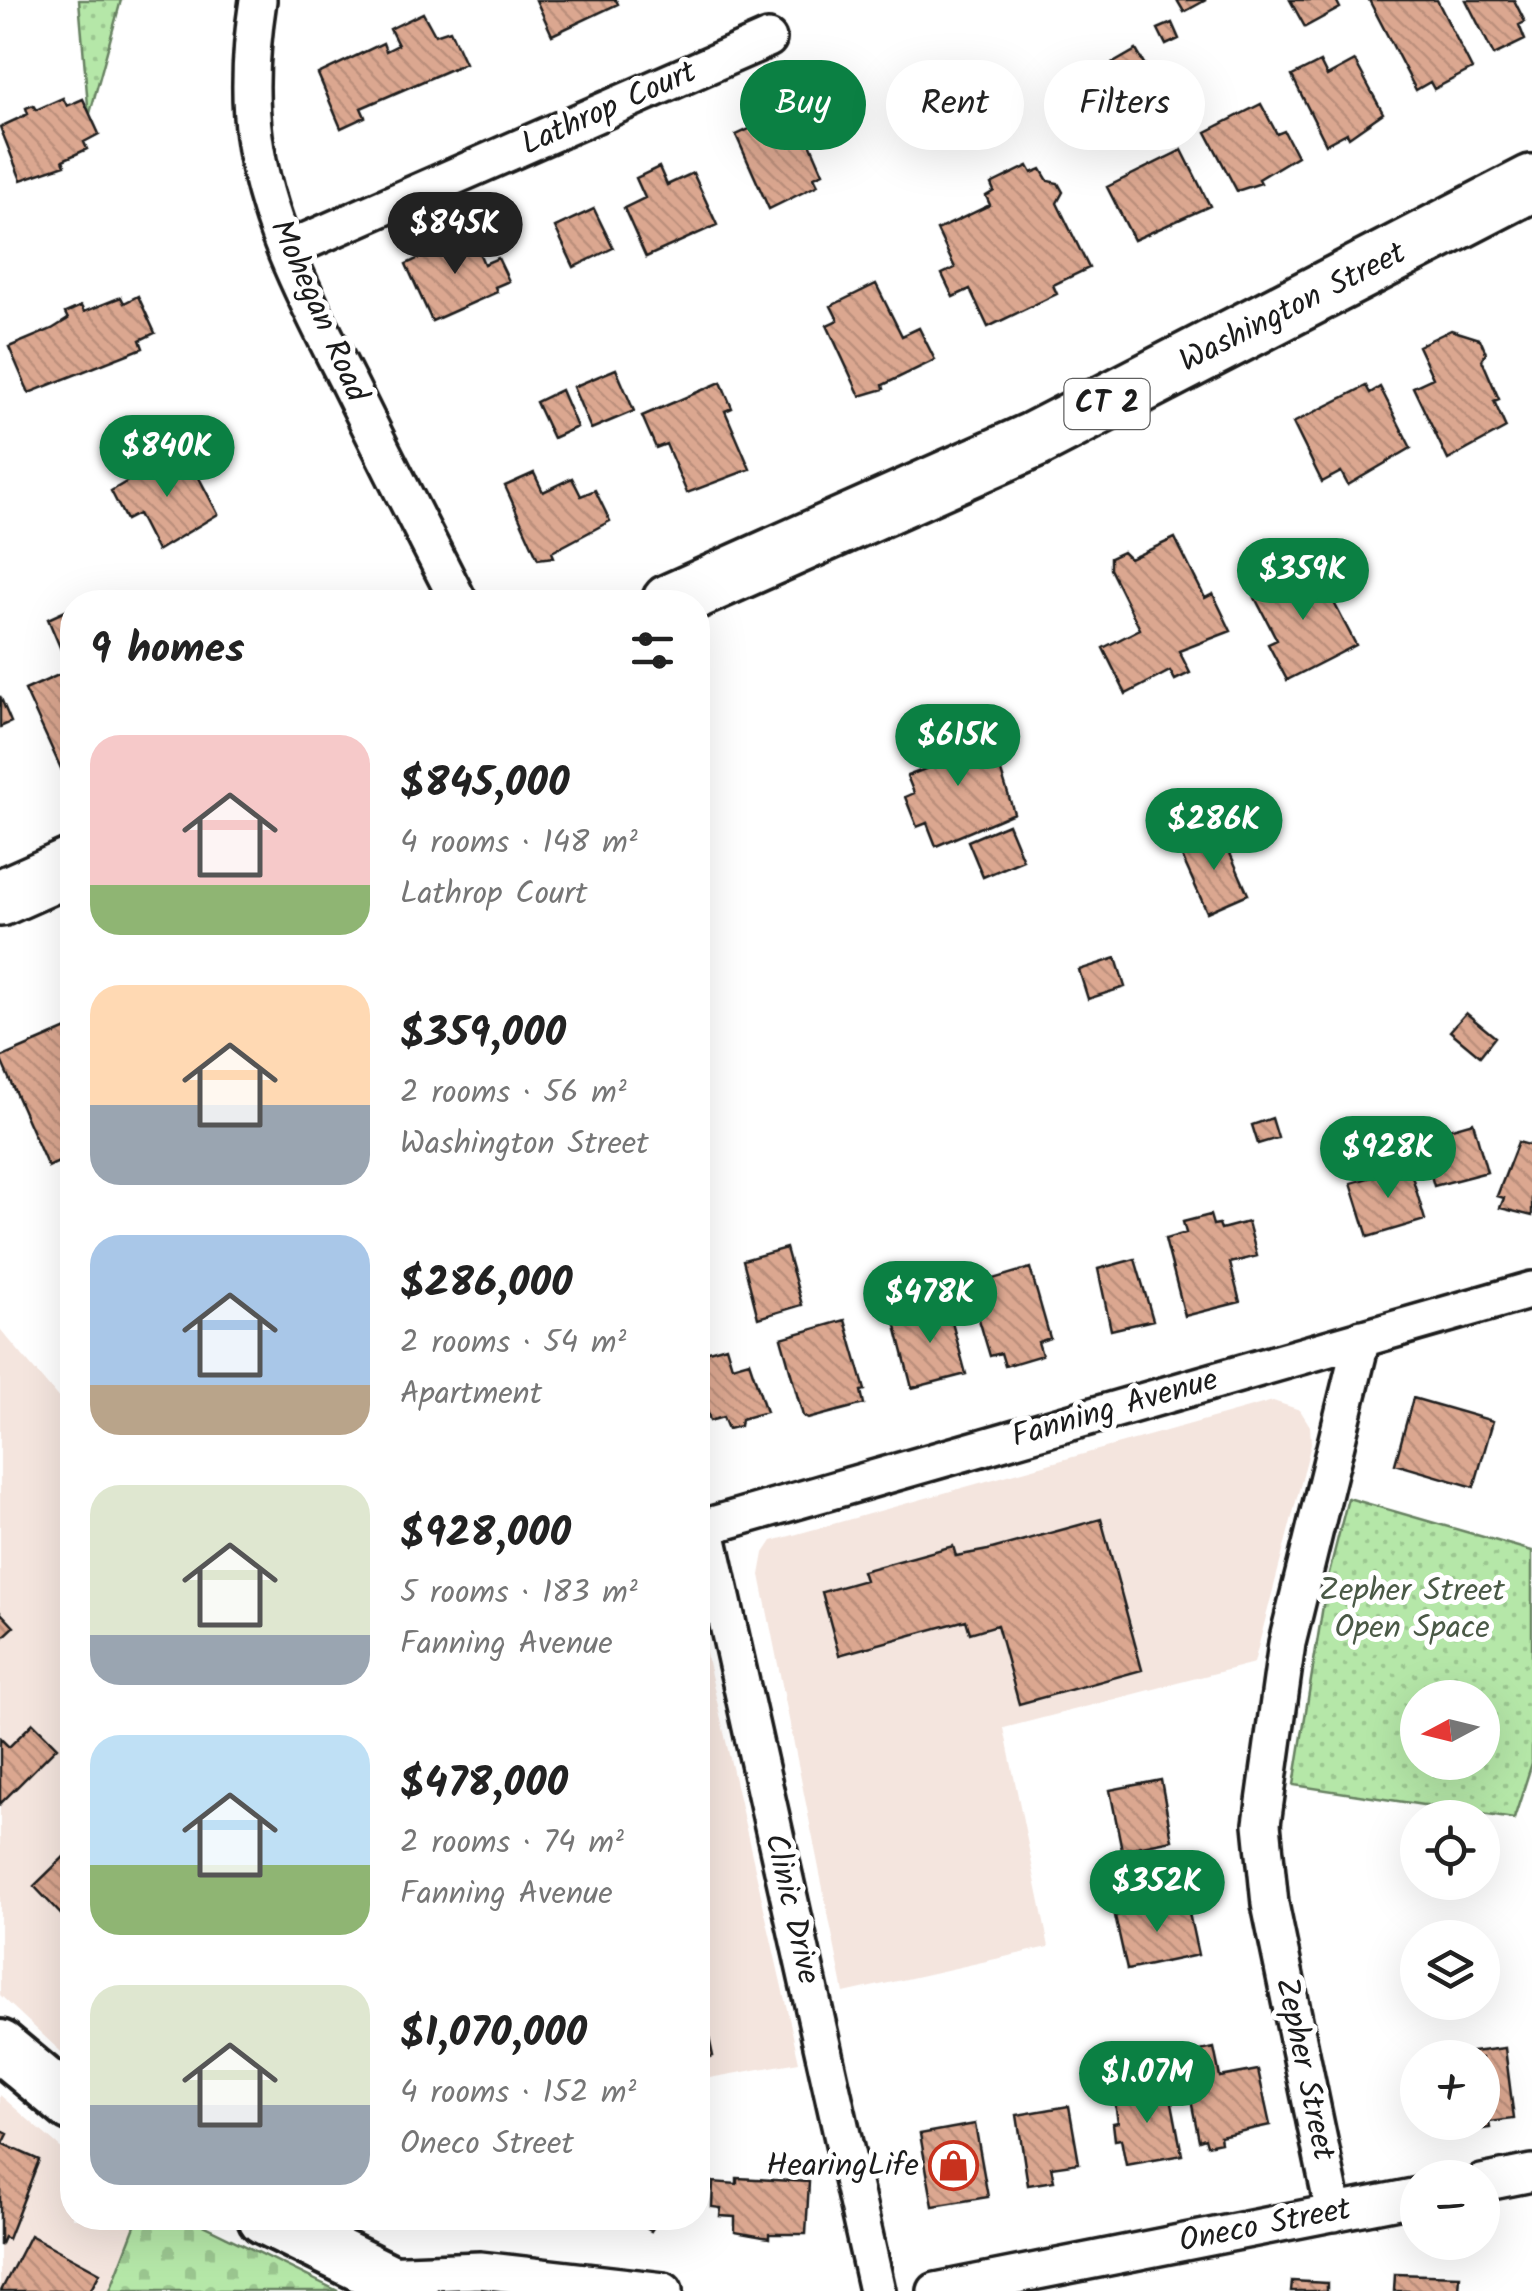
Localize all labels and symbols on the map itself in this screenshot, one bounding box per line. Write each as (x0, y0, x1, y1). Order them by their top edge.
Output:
street label: Lathrop Court (513, 47, 705, 170)
pin: $845K (385, 192, 525, 277)
street label: Mohegan Road (255, 211, 381, 412)
street label: Washington Street (1171, 229, 1416, 387)
road number: CT 2 (1064, 379, 1150, 429)
pin: $840K (97, 415, 237, 500)
pin: $359K (1233, 538, 1373, 623)
pin: $615K (888, 704, 1028, 789)
pin: $286K (1144, 788, 1284, 873)
pin: $928K (1318, 1116, 1458, 1201)
pin: $478K (860, 1261, 1000, 1346)
street label: Fanning Avenue (1006, 1355, 1224, 1463)
park label: Zepher Street Open Space (1319, 1566, 1505, 1654)
north arrow (1400, 1680, 1500, 1780)
street label: Clinic Drive (749, 1829, 833, 1989)
pin: $352K (1087, 1850, 1227, 1935)
street label: Zepher Street (1260, 1973, 1348, 2166)
pin: $1.07M (1066, 2041, 1228, 2126)
shop icon: HearingLife (928, 2140, 980, 2192)
place label: HearingLife (766, 2141, 919, 2192)
street label: Oneco Street (1175, 2184, 1356, 2268)

